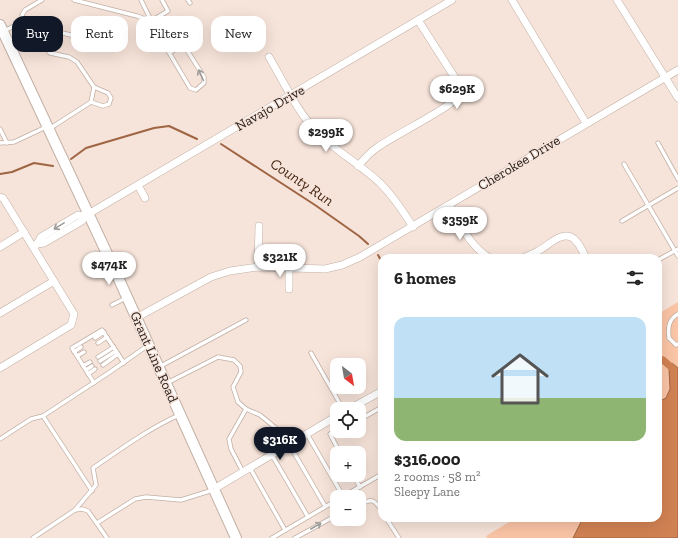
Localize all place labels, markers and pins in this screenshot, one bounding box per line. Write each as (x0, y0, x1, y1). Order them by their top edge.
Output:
pin: $629K (429, 76, 485, 110)
pin: $299K (298, 119, 354, 153)
pin: $359K (432, 207, 488, 241)
pin: $321K (252, 244, 308, 278)
pin: $474K (81, 252, 137, 286)
pin: $316K (252, 427, 308, 461)

